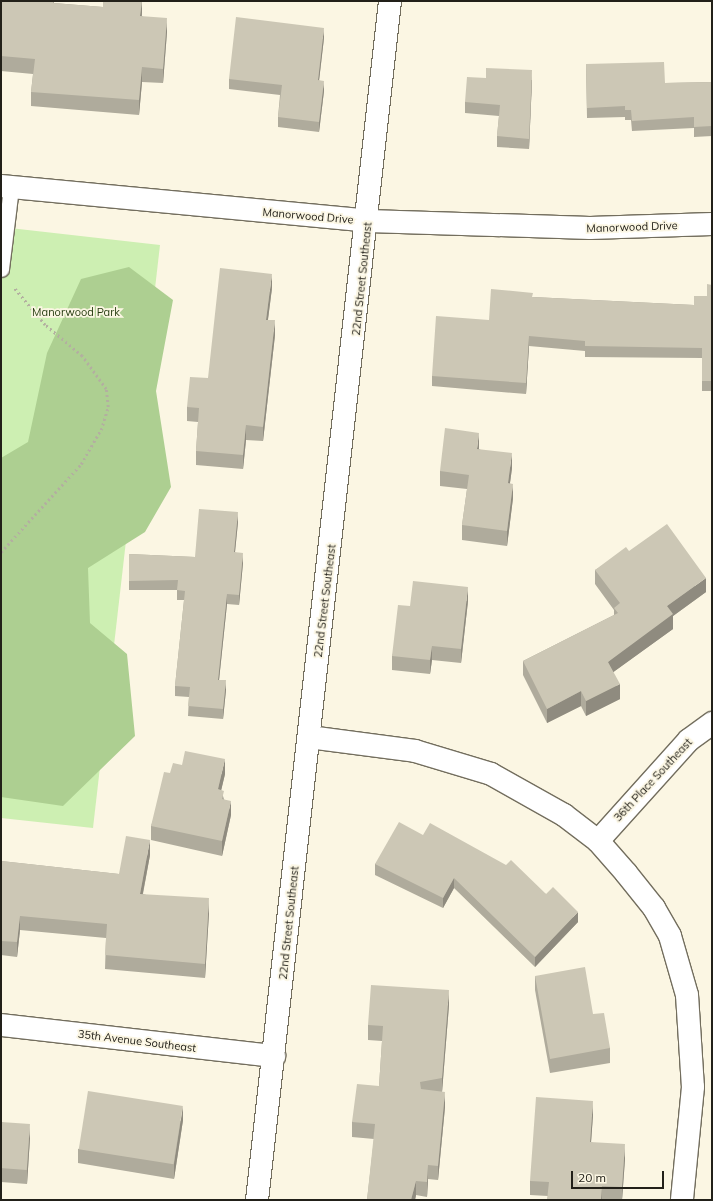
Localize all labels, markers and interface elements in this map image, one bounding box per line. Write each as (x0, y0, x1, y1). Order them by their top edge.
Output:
street label: Manorwood Drive (262, 205, 354, 227)
street label: Manorwood Drive (586, 219, 678, 235)
street label: 22nd Street Southeast (349, 222, 375, 336)
park label: Manorwood Park (32, 305, 120, 319)
street label: 22nd Street Southeast (312, 544, 338, 658)
street label: 36th Place Southeast (611, 736, 695, 824)
street label: 22nd Street Southeast (276, 866, 302, 980)
street label: 35th Avenue Southeast (77, 1027, 197, 1055)
scale bar (573, 1163, 666, 1189)
text: 20 m (578, 1170, 606, 1185)

